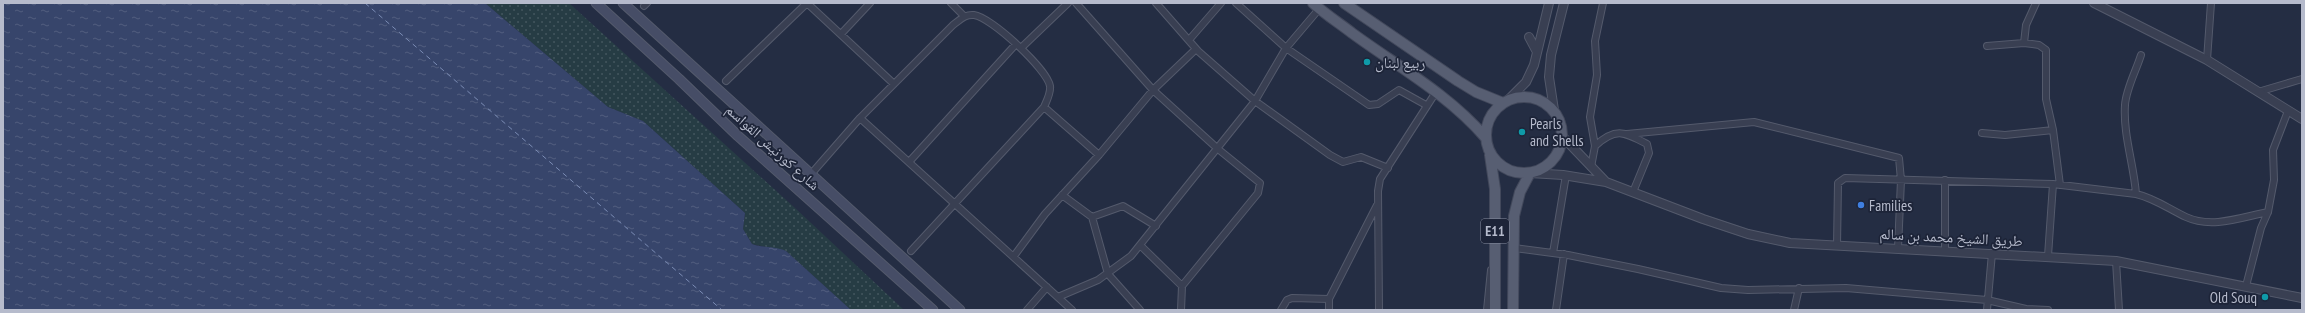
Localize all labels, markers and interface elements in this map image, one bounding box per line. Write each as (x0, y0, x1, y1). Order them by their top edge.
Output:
place label: ربيع لبنان (1375, 53, 1425, 73)
marker: ربيع لبنان (1362, 57, 1372, 67)
street label: شارع كورنيش القواسم (722, 100, 824, 195)
place label: Pearls and Shells (1530, 114, 1584, 150)
marker: Pearls and Shells (1517, 127, 1527, 137)
place label: Families (1869, 196, 1912, 215)
marker: Families (1856, 200, 1866, 210)
road number: E11 (1481, 219, 1509, 243)
street label: طريق الشيخ محمد بن سالم (1879, 224, 2023, 251)
place label: Old Souq (2210, 288, 2257, 307)
marker: Old Souq (2260, 292, 2270, 302)

